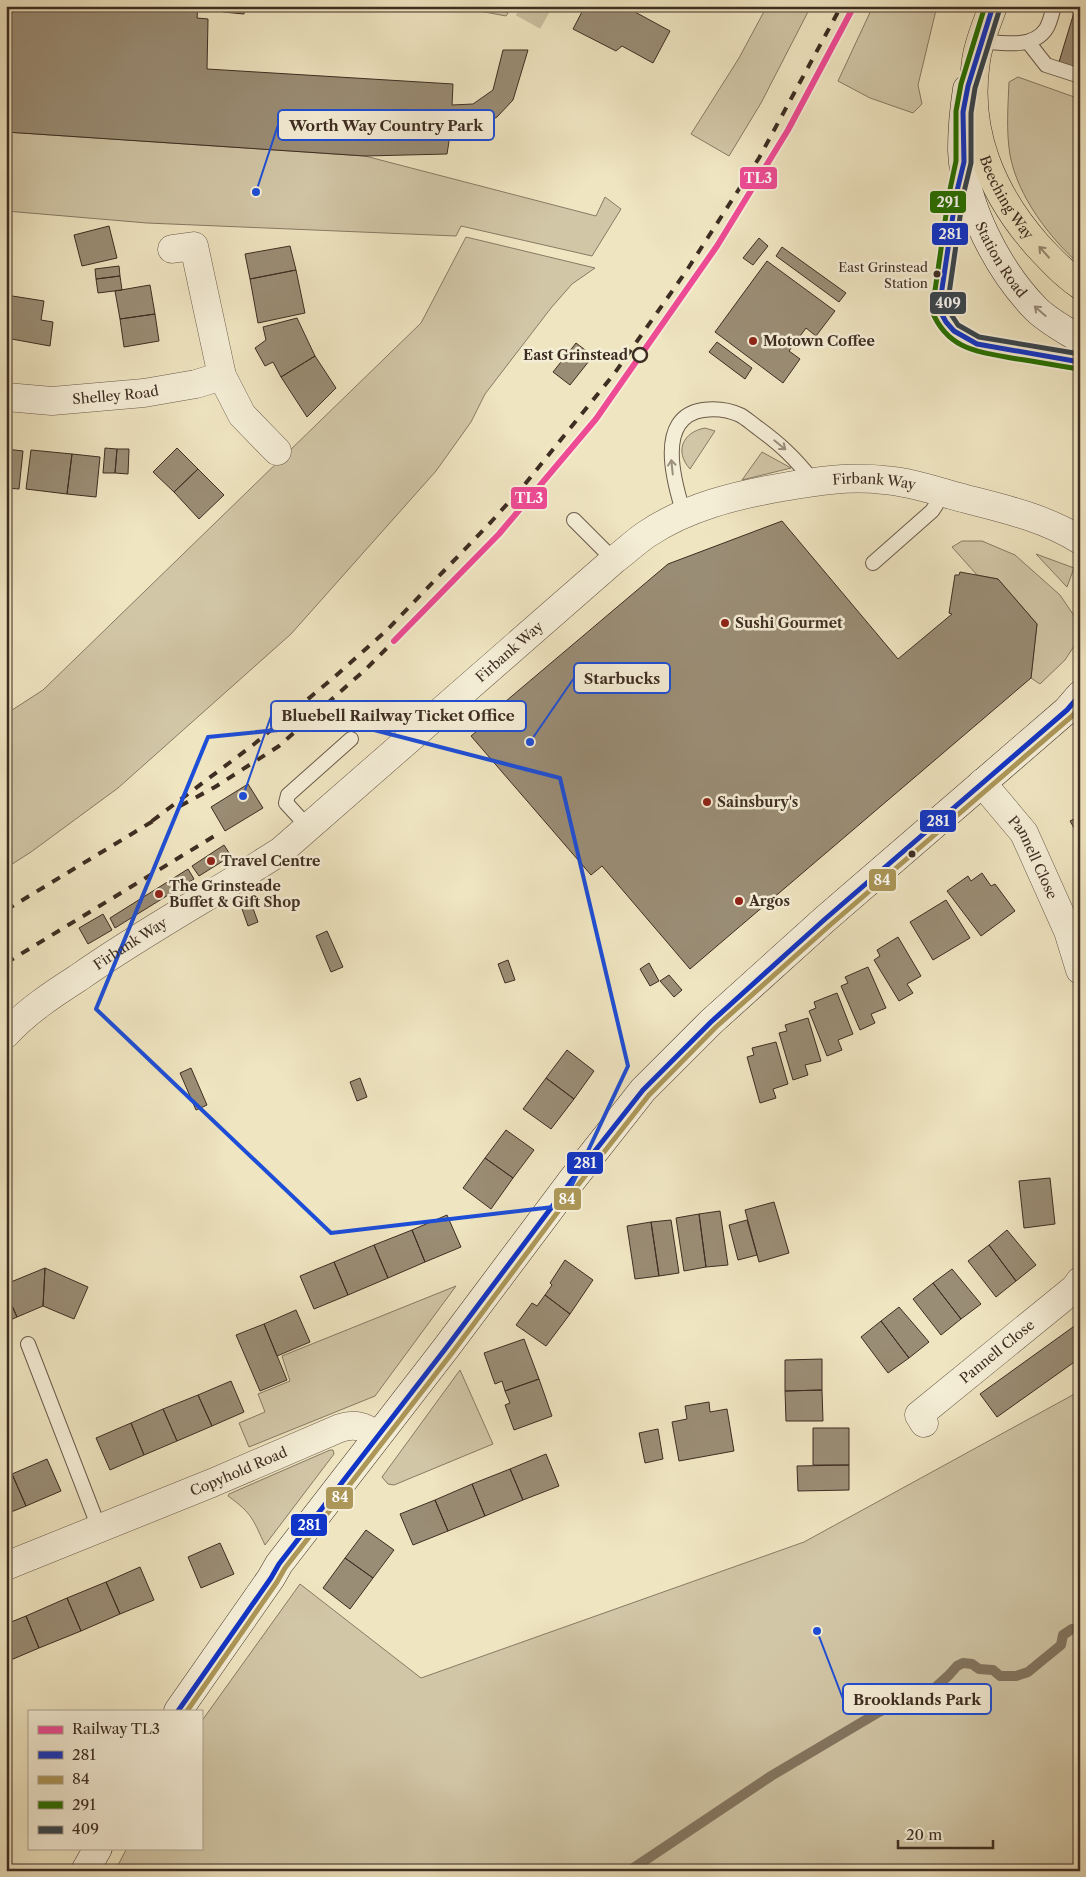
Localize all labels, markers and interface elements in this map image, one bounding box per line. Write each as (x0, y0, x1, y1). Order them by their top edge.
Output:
callout: Worth Way Country Park (278, 110, 494, 140)
text: Worth Way Country Park (288, 116, 484, 135)
street label: Beeching Way (976, 153, 1038, 243)
line badge: TL3 (739, 166, 778, 190)
text: TL3 (744, 169, 772, 187)
line badge: 291 (929, 190, 967, 214)
text: 291 (937, 193, 960, 211)
street label: Station Road (971, 219, 1031, 302)
line badge: 281 (931, 222, 969, 246)
text: 281 (938, 225, 962, 243)
one-way arrow (1038, 246, 1050, 259)
place label: East Grinstead Station (838, 259, 928, 291)
marker: East Grinstead Station (932, 269, 942, 279)
line badge: 409 (929, 291, 967, 315)
text: 409 (935, 294, 961, 312)
one-way arrow (1033, 305, 1046, 317)
place label: Motown Coffee (763, 332, 875, 350)
marker: Motown Coffee (747, 335, 759, 347)
place label: East Grinstead (523, 346, 629, 364)
marker: East Grinstead (632, 347, 648, 363)
street label: Shelley Road (72, 382, 161, 408)
one-way arrow (774, 439, 787, 450)
one-way arrow (667, 459, 677, 475)
street label: Firbank Way (832, 470, 918, 494)
line badge: TL3 (510, 486, 548, 510)
text: TL3 (515, 489, 543, 507)
place label: Sushi Gourmet (735, 614, 843, 632)
street label: Firbank Way (472, 617, 547, 686)
marker: Sushi Gourmet (719, 617, 731, 629)
callout: Starbucks (574, 663, 670, 693)
text: Starbucks (584, 669, 660, 688)
callout: Bluebell Railway Ticket Office (271, 701, 526, 731)
text: Bluebell Railway Ticket Office (281, 706, 515, 725)
place label: Sainsbury's (717, 793, 798, 811)
marker: Sainsbury's (701, 796, 713, 808)
line badge: 281 (919, 809, 957, 833)
text: 281 (926, 812, 950, 830)
street label: Pannell Close (1004, 812, 1062, 902)
unlabelled marker (907, 849, 917, 859)
place label: Travel Centre (221, 852, 320, 870)
marker: Travel Centre (205, 855, 217, 867)
line badge: 84 (868, 868, 897, 892)
text: 84 (874, 871, 890, 889)
place label: The Grinsteade Buffet & Gift Shop (169, 877, 300, 911)
marker: The Grinsteade Buffet & Gift Shop (153, 888, 165, 900)
place label: Argos (748, 892, 790, 910)
marker: Argos (733, 895, 745, 907)
street label: Firbank Way (90, 913, 171, 974)
line badge: 281 (566, 1151, 604, 1175)
text: 281 (573, 1154, 597, 1172)
line badge: 84 (553, 1187, 582, 1211)
text: 84 (559, 1190, 575, 1208)
street label: Pannell Close (956, 1316, 1038, 1387)
street label: Copyhold Road (187, 1443, 290, 1500)
line badge: 84 (325, 1486, 354, 1510)
text: 84 (332, 1488, 348, 1506)
line badge: 281 (290, 1513, 328, 1537)
text: 281 (297, 1516, 321, 1534)
callout: Brooklands Park (843, 1684, 991, 1714)
text: Brooklands Park (853, 1690, 982, 1709)
legend (28, 1710, 202, 1850)
text: Railway TL3 (72, 1719, 160, 1738)
text: 281 (72, 1745, 97, 1764)
text: 84 (72, 1769, 90, 1788)
text: 291 (72, 1795, 96, 1814)
scale bar (898, 1817, 994, 1849)
text: 409 (72, 1819, 99, 1838)
text: 20 m (906, 1825, 942, 1844)

